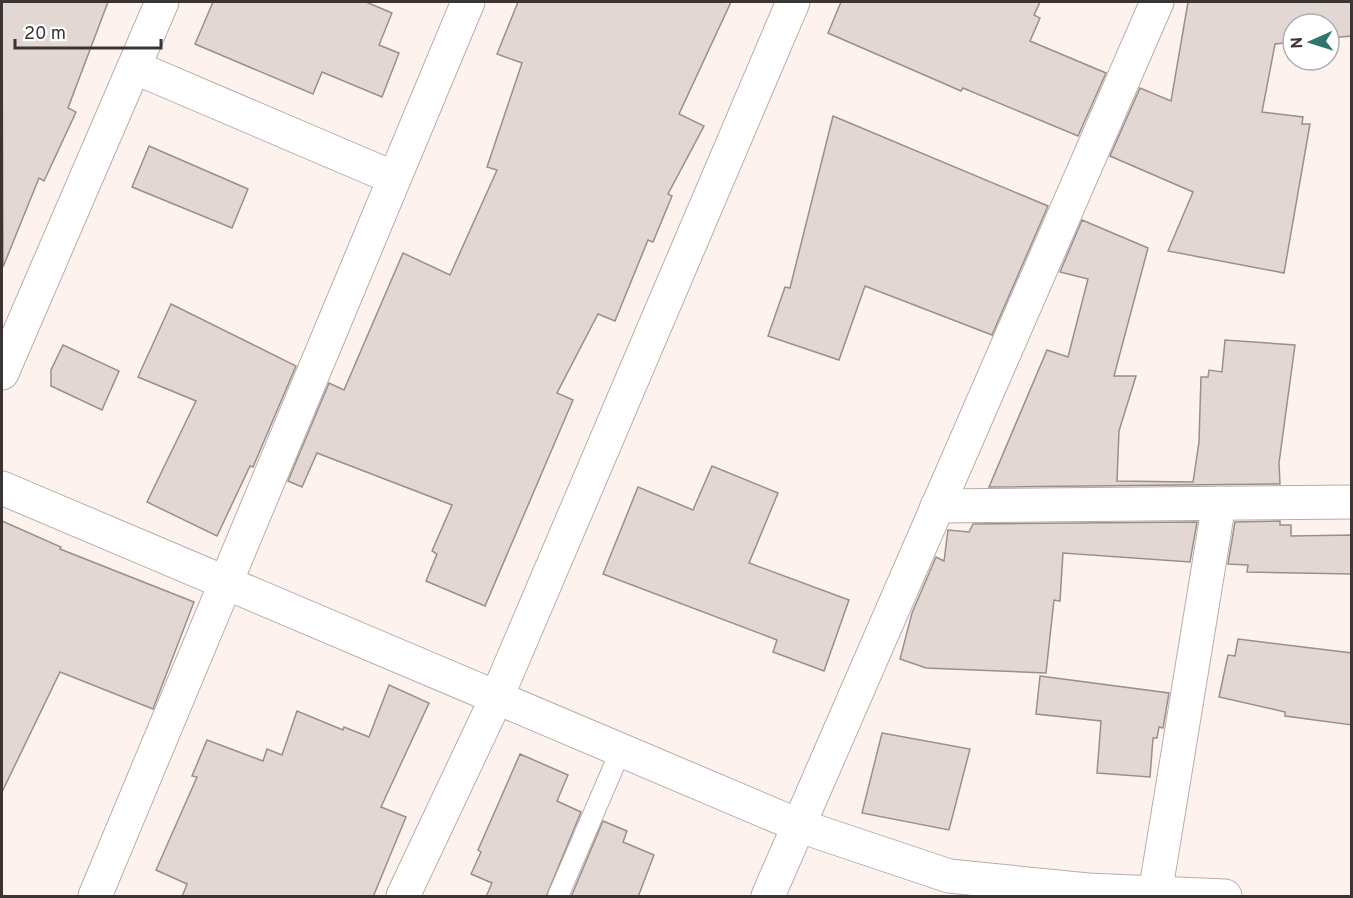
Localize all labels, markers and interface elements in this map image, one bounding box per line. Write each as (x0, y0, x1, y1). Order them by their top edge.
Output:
scale bar (15, 12, 160, 50)
north arrow (1281, 12, 1341, 72)
text: 20 m (24, 23, 66, 46)
text: N (1288, 36, 1308, 49)

